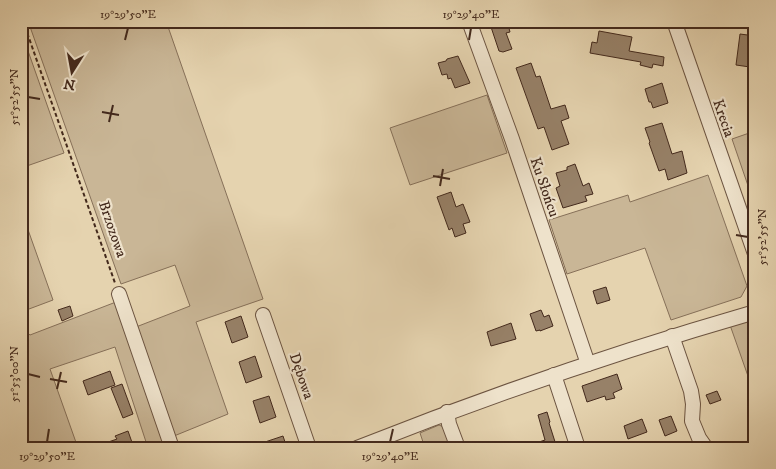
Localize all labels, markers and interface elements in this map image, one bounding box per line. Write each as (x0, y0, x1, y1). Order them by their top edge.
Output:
text: 19°29'50"E (100, 7, 157, 22)
text: 19°29'40"E (443, 7, 500, 22)
north arrow (48, 48, 98, 98)
text: 51°52'55"N (7, 68, 22, 125)
text: N (62, 74, 77, 94)
street label: Krecia (708, 97, 739, 140)
street label: Ku Słońcu (525, 155, 564, 220)
street label: Brzozowa (94, 198, 131, 261)
text: 51°52'55"N (755, 208, 770, 265)
text: 51°53'00"N (7, 346, 22, 402)
street label: Dębowa (285, 351, 318, 402)
text: 19°29'50"E (19, 449, 76, 464)
text: 19°29'40"E (362, 449, 419, 464)

